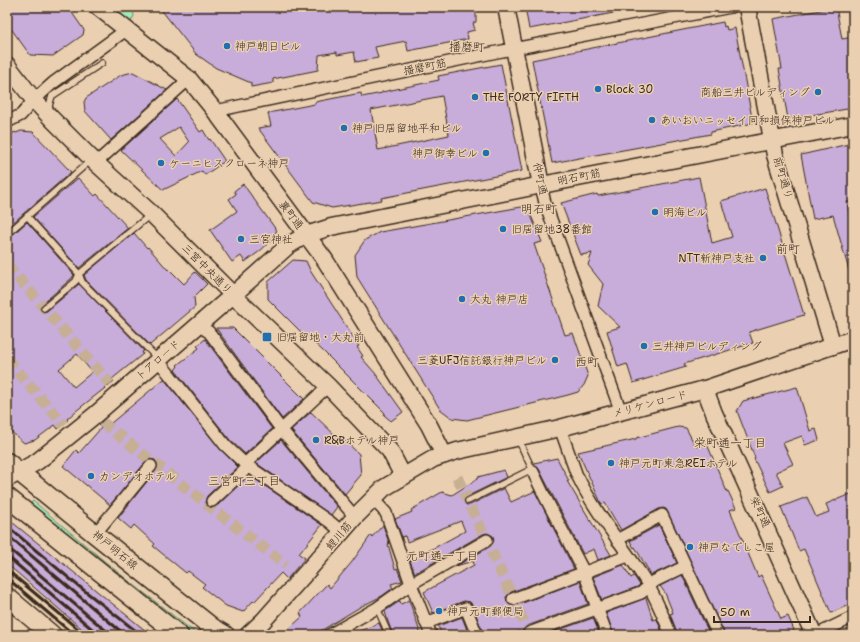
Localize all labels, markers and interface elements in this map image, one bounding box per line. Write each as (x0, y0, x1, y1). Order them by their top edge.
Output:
place label: 神戸朝日ビル (235, 39, 301, 54)
district label: 播磨町 (449, 39, 485, 55)
marker: 神戸朝日ビル (222, 41, 232, 51)
street label: 播磨町筋 (402, 55, 448, 79)
place label: Block 30 (606, 82, 653, 97)
marker: Block 30 (593, 84, 603, 94)
place label: 商船三井ビルディング (700, 85, 810, 100)
marker: 商船三井ビルディング (813, 87, 823, 97)
place label: THE FORTY FIFTH (483, 90, 579, 105)
marker: THE FORTY FIFTH (470, 92, 480, 102)
place label: あいおいニッセイ同和損保神戸ビル (660, 113, 835, 128)
marker: あいおいニッセイ同和損保神戸ビル (647, 115, 657, 125)
place label: 神戸旧居留地平和ビル (352, 121, 462, 136)
marker: 神戸旧居留地平和ビル (339, 123, 349, 133)
place label: 神戸御幸ビル (412, 146, 478, 161)
marker: 神戸御幸ビル (481, 148, 491, 158)
street label: 前町通り (770, 155, 796, 201)
place label: ケーニヒスクローネ神戸 (169, 156, 290, 171)
marker: ケーニヒスクローネ神戸 (156, 158, 166, 168)
street label: 仲町通 (529, 161, 551, 197)
street label: 明石町筋 (556, 165, 602, 189)
street label: 裏町通 (275, 197, 307, 233)
district label: 明石町 (521, 201, 557, 217)
place label: 明海ビル (663, 205, 707, 220)
marker: 明海ビル (650, 207, 660, 217)
place label: 旧居留地38番館 (511, 222, 592, 237)
marker: 旧居留地38番館 (498, 224, 508, 234)
place label: 三宮神社 (249, 232, 293, 247)
marker: 三宮神社 (236, 234, 246, 244)
street label: 三宮中央通り (178, 240, 236, 298)
district label: 前町 (776, 241, 800, 257)
place label: NTT新神戸支社 (678, 251, 755, 266)
marker: NTT新神戸支社 (758, 253, 768, 263)
place label: 大丸 神戸店 (470, 292, 529, 307)
marker: 大丸 神戸店 (457, 294, 467, 304)
place label: 旧居留地・大丸前 (276, 330, 364, 345)
marker: 旧居留地・大丸前 (261, 331, 273, 343)
street label: トアロード (132, 336, 184, 384)
place label: 三井神戸ビルディング (652, 339, 762, 354)
marker: 三井神戸ビルディング (639, 341, 649, 351)
place label: 三菱UFJ信託銀行神戸ビル (417, 353, 547, 368)
district label: 西町 (575, 354, 599, 370)
marker: 三菱UFJ信託銀行神戸ビル (550, 355, 560, 365)
street label: メリケンロード (611, 387, 689, 421)
place label: R&Bホテル神戸 (324, 433, 399, 448)
marker: R&Bホテル神戸 (311, 435, 321, 445)
district label: 栄町通一丁目 (694, 435, 766, 451)
place label: 神戸元町東急REIホテル (619, 456, 738, 471)
marker: 神戸元町東急REIホテル (606, 458, 616, 468)
place label: カンデオホテル (99, 469, 176, 484)
marker: カンデオホテル (86, 471, 96, 481)
district label: 三宮町三丁目 (208, 473, 280, 489)
street label: 栄町通 (746, 494, 774, 530)
street label: 鯉川筋 (323, 519, 355, 553)
street label: 神戸明石線 (89, 527, 141, 573)
place label: 神戸なでしこ屋 (698, 540, 775, 555)
marker: 神戸なでしこ屋 (685, 542, 695, 552)
district label: 元町通一丁目 (406, 548, 478, 564)
scale bar (714, 598, 810, 624)
place label: 神戸元町郵便局 (447, 604, 524, 619)
text: 50 m (720, 604, 750, 620)
marker: 神戸元町郵便局 (434, 606, 444, 616)

